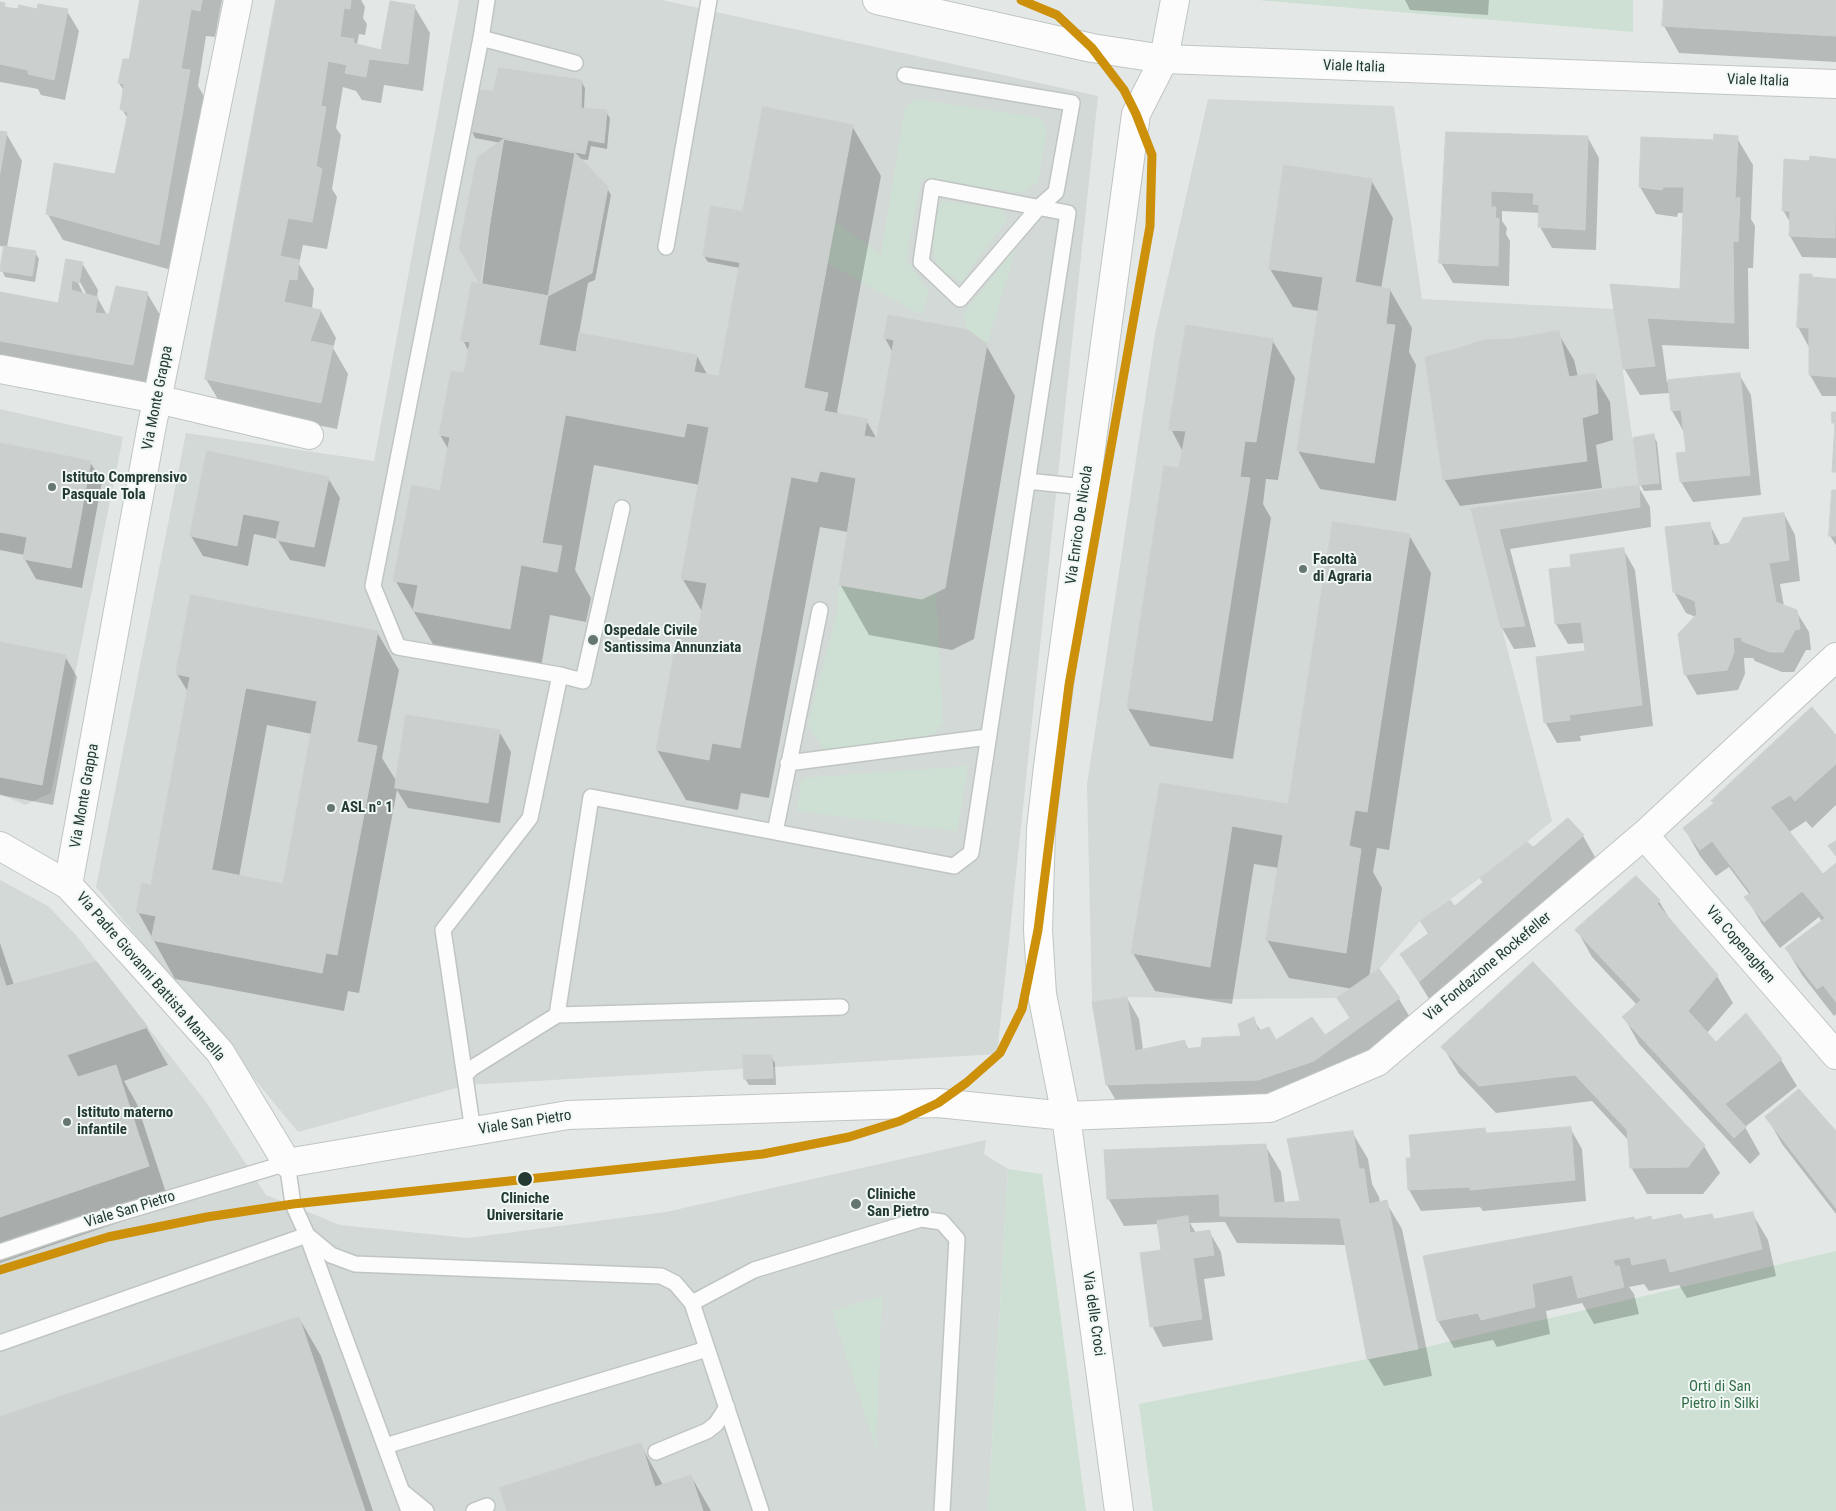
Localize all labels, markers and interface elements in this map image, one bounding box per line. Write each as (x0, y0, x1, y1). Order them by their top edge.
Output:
street label: Viale Italia (1323, 57, 1385, 77)
street label: Viale Italia (1727, 71, 1789, 91)
street label: Via Monte Grappa (139, 344, 177, 452)
street label: Via Enrico De Nicola (1063, 464, 1097, 586)
place label: Istituto Comprensivo Pasquale Tola (62, 469, 187, 504)
marker: Istituto Comprensivo Pasquale Tola (46, 481, 58, 493)
place label: Facoltà di Agraria (1313, 551, 1372, 586)
marker: Facoltà di Agraria (1297, 563, 1309, 575)
place label: Ospedale Civile Santissima Annunziata (604, 622, 741, 657)
marker: Ospedale Civile Santissima Annunziata (586, 633, 600, 647)
street label: Via Monte Grappa (67, 742, 103, 850)
place label: ASL n° 1 (341, 799, 393, 817)
marker: ASL n° 1 (325, 802, 337, 814)
street label: Via Padre Giovanni Battista Manzella (72, 889, 228, 1065)
street label: Via Copenaghen (1702, 903, 1778, 987)
street label: Via Fondazione Rockefeller (1421, 909, 1555, 1025)
place label: Istituto materno infantile (77, 1104, 173, 1139)
street label: Viale San Pietro (477, 1107, 573, 1139)
marker: Istituto materno infantile (61, 1116, 73, 1128)
marker: Cliniche Universitarie (516, 1170, 534, 1188)
place label: Cliniche San Pietro (867, 1186, 929, 1221)
street label: Viale San Pietro (83, 1188, 177, 1232)
place label: Cliniche Universitarie (487, 1190, 563, 1225)
marker: Cliniche San Pietro (849, 1197, 863, 1211)
street label: Via delle Croci (1078, 1271, 1108, 1357)
park label: Orti di San Pietro in Silki (1681, 1378, 1759, 1413)

